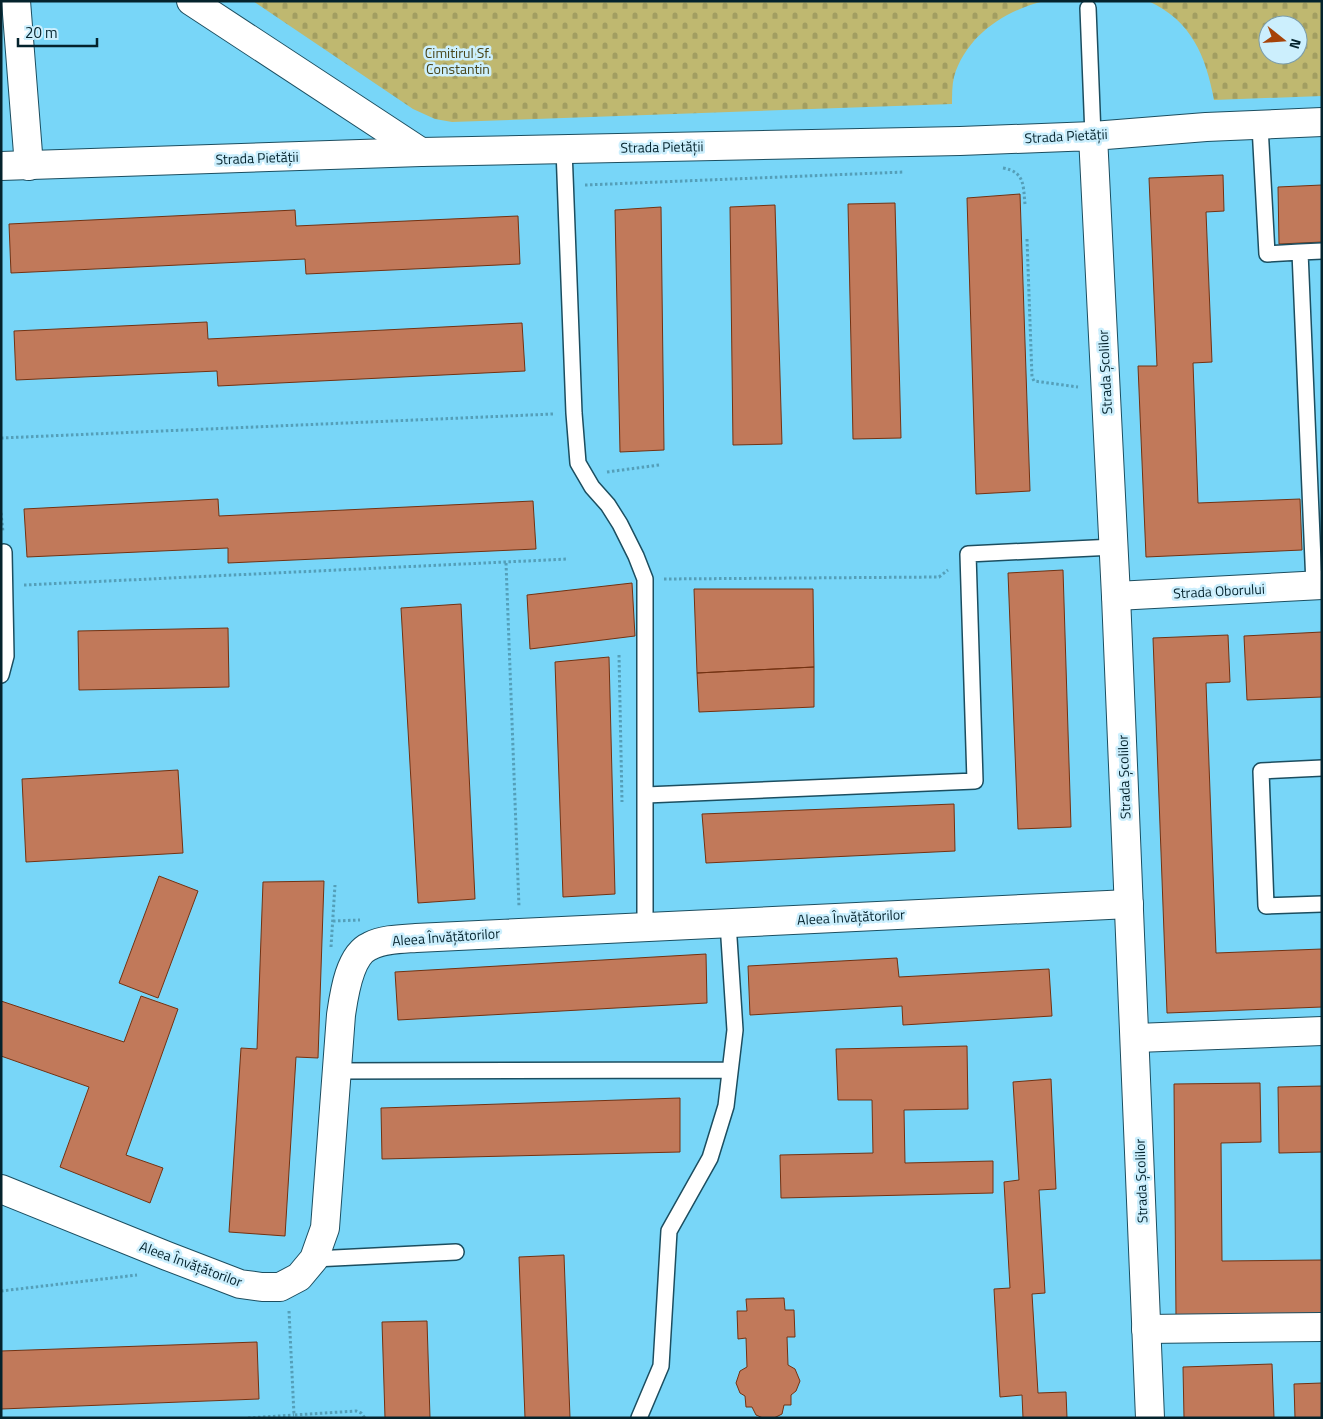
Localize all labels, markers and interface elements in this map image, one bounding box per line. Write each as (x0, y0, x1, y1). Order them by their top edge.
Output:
scale bar (18, 15, 96, 47)
north arrow (1258, 15, 1308, 65)
text: 20 m (25, 21, 58, 44)
text: N (1284, 36, 1307, 52)
park label: Cimitirul Sf. Constantin (425, 42, 491, 79)
street label: Strada Pietății (1024, 123, 1108, 148)
street label: Strada Pietății (620, 135, 704, 158)
street label: Strada Pietății (215, 146, 299, 169)
street label: Strada Școlilor (1092, 329, 1117, 415)
street label: Strada Oborului (1173, 578, 1265, 603)
street label: Strada Școlilor (1112, 734, 1135, 820)
street label: Aleea Învățătorilor (796, 903, 906, 930)
street label: Aleea Învățătorilor (391, 922, 501, 951)
street label: Strada Școlilor (1129, 1138, 1152, 1224)
street label: Aleea Învățătorilor (137, 1235, 246, 1292)

